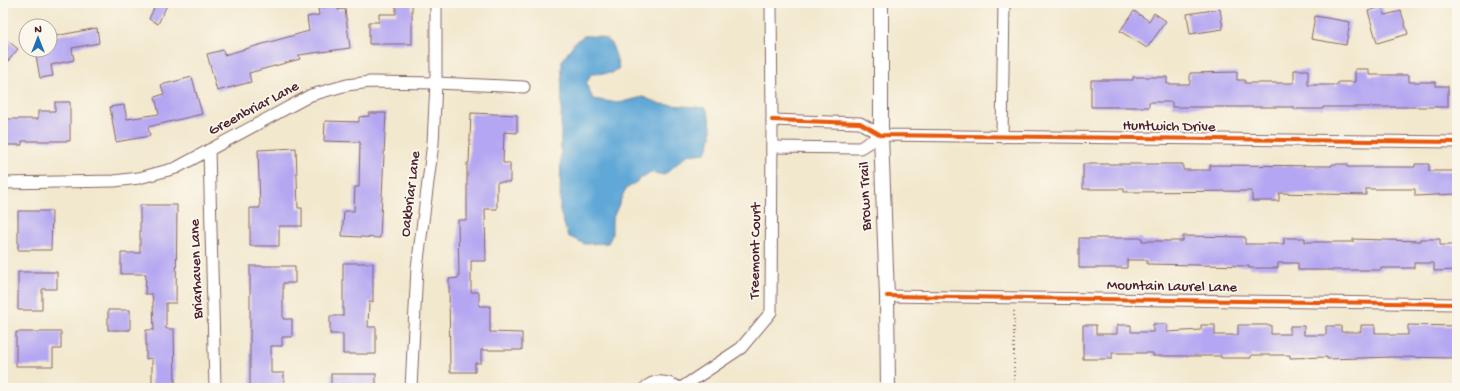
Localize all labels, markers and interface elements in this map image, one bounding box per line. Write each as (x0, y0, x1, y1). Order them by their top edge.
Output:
north arrow (18, 18, 58, 58)
text: N (34, 24, 42, 36)
street label: Greenbriar Lane (206, 78, 302, 140)
street label: Huntwich Drive (1122, 117, 1216, 137)
street label: Oakbriar Lane (397, 150, 425, 238)
street label: Brown Trail (856, 161, 876, 232)
street label: Treemont Court (746, 201, 766, 300)
street label: Briarhaven Lane (186, 218, 208, 320)
street label: Mountain Laurel Lane (1107, 277, 1237, 297)

